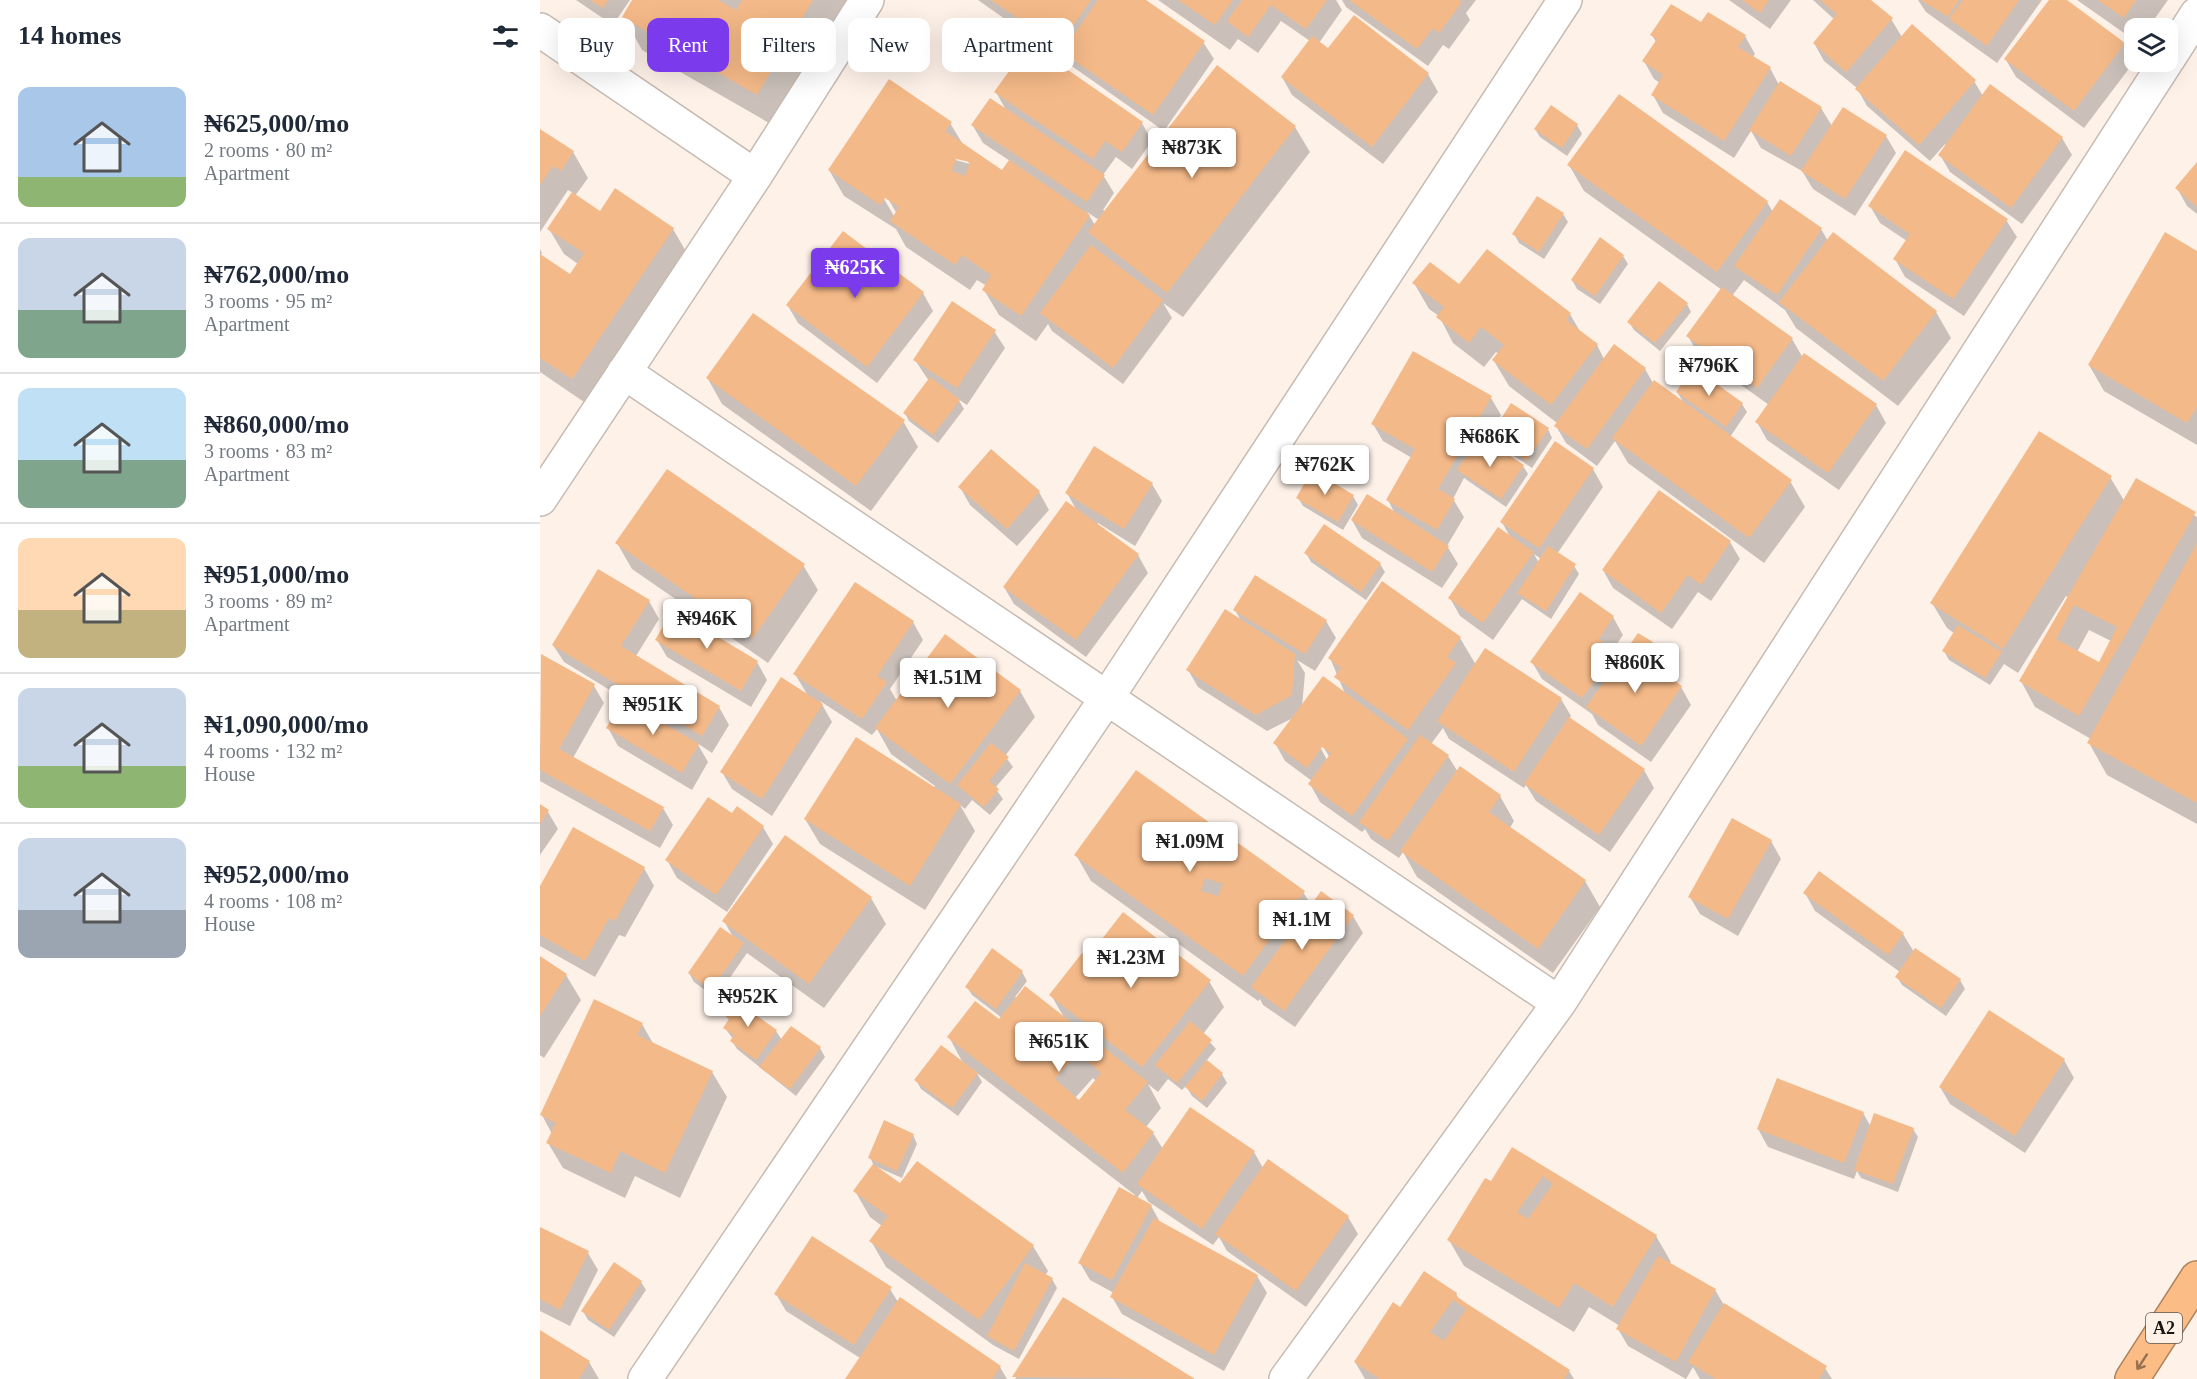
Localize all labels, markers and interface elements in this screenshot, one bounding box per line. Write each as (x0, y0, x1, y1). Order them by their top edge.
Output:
chip: Buy (558, 18, 635, 72)
chip: Rent (647, 18, 729, 72)
chip: Filters (741, 18, 836, 72)
chip: New (848, 18, 930, 72)
chip: Apartment (942, 18, 1074, 72)
map controls (2124, 18, 2178, 72)
button: layers (2124, 18, 2178, 72)
icon: filters (489, 20, 522, 53)
text: 14 homes (18, 21, 121, 50)
text: ₦625,000/mo (204, 109, 349, 138)
icon: home (66, 111, 138, 183)
pin: ₦873K (1150, 128, 1234, 179)
text: ₦873K (1162, 136, 1222, 158)
text: 2 rooms · 80 m² (204, 139, 332, 161)
text: Apartment (204, 162, 290, 184)
pin: ₦625K (813, 248, 897, 299)
text: ₦625K (825, 256, 885, 278)
text: ₦762,000/mo (204, 260, 349, 289)
icon: home (66, 262, 138, 334)
text: 3 rooms · 95 m² (204, 290, 332, 312)
text: Apartment (204, 313, 290, 335)
pin: ₦796K (1667, 346, 1751, 397)
text: ₦796K (1679, 354, 1739, 376)
text: ₦860,000/mo (204, 410, 349, 439)
icon: home (66, 412, 138, 484)
pin: ₦686K (1448, 417, 1532, 468)
text: ₦686K (1460, 425, 1520, 447)
text: 3 rooms · 83 m² (204, 440, 332, 462)
pin: ₦762K (1283, 445, 1367, 496)
text: ₦762K (1295, 453, 1355, 475)
text: Apartment (204, 463, 290, 485)
text: ₦951,000/mo (204, 560, 349, 589)
icon: home (66, 562, 138, 634)
text: 3 rooms · 89 m² (204, 590, 332, 612)
pin: ₦946K (665, 599, 749, 650)
text: ₦946K (677, 607, 737, 629)
text: Apartment (204, 613, 290, 635)
pin: ₦860K (1593, 643, 1677, 694)
text: ₦860K (1605, 651, 1665, 673)
pin: ₦1.51M (899, 658, 997, 709)
text: ₦1.51M (914, 666, 982, 688)
pin: ₦951K (611, 685, 695, 736)
text: ₦951K (623, 693, 683, 715)
text: ₦1,090,000/mo (204, 710, 369, 739)
icon: home (66, 712, 138, 784)
text: 4 rooms · 132 m² (204, 740, 342, 762)
text: House (204, 763, 255, 785)
pin: ₦1.09M (1141, 822, 1239, 873)
text: ₦1.09M (1156, 830, 1224, 852)
text: ₦952,000/mo (204, 860, 349, 889)
icon: home (66, 862, 138, 934)
text: 4 rooms · 108 m² (204, 890, 342, 912)
pin: ₦1.1M (1260, 900, 1344, 951)
text: ₦1.1M (1273, 908, 1331, 930)
text: House (204, 913, 255, 935)
pin: ₦1.23M (1082, 938, 1180, 989)
text: ₦1.23M (1097, 946, 1165, 968)
pin: ₦952K (706, 977, 790, 1028)
text: ₦952K (718, 985, 778, 1007)
pin: ₦651K (1017, 1022, 1101, 1073)
text: ₦651K (1029, 1030, 1089, 1052)
road number: A2 (2146, 1313, 2182, 1343)
one-way arrow (2136, 1353, 2148, 1370)

